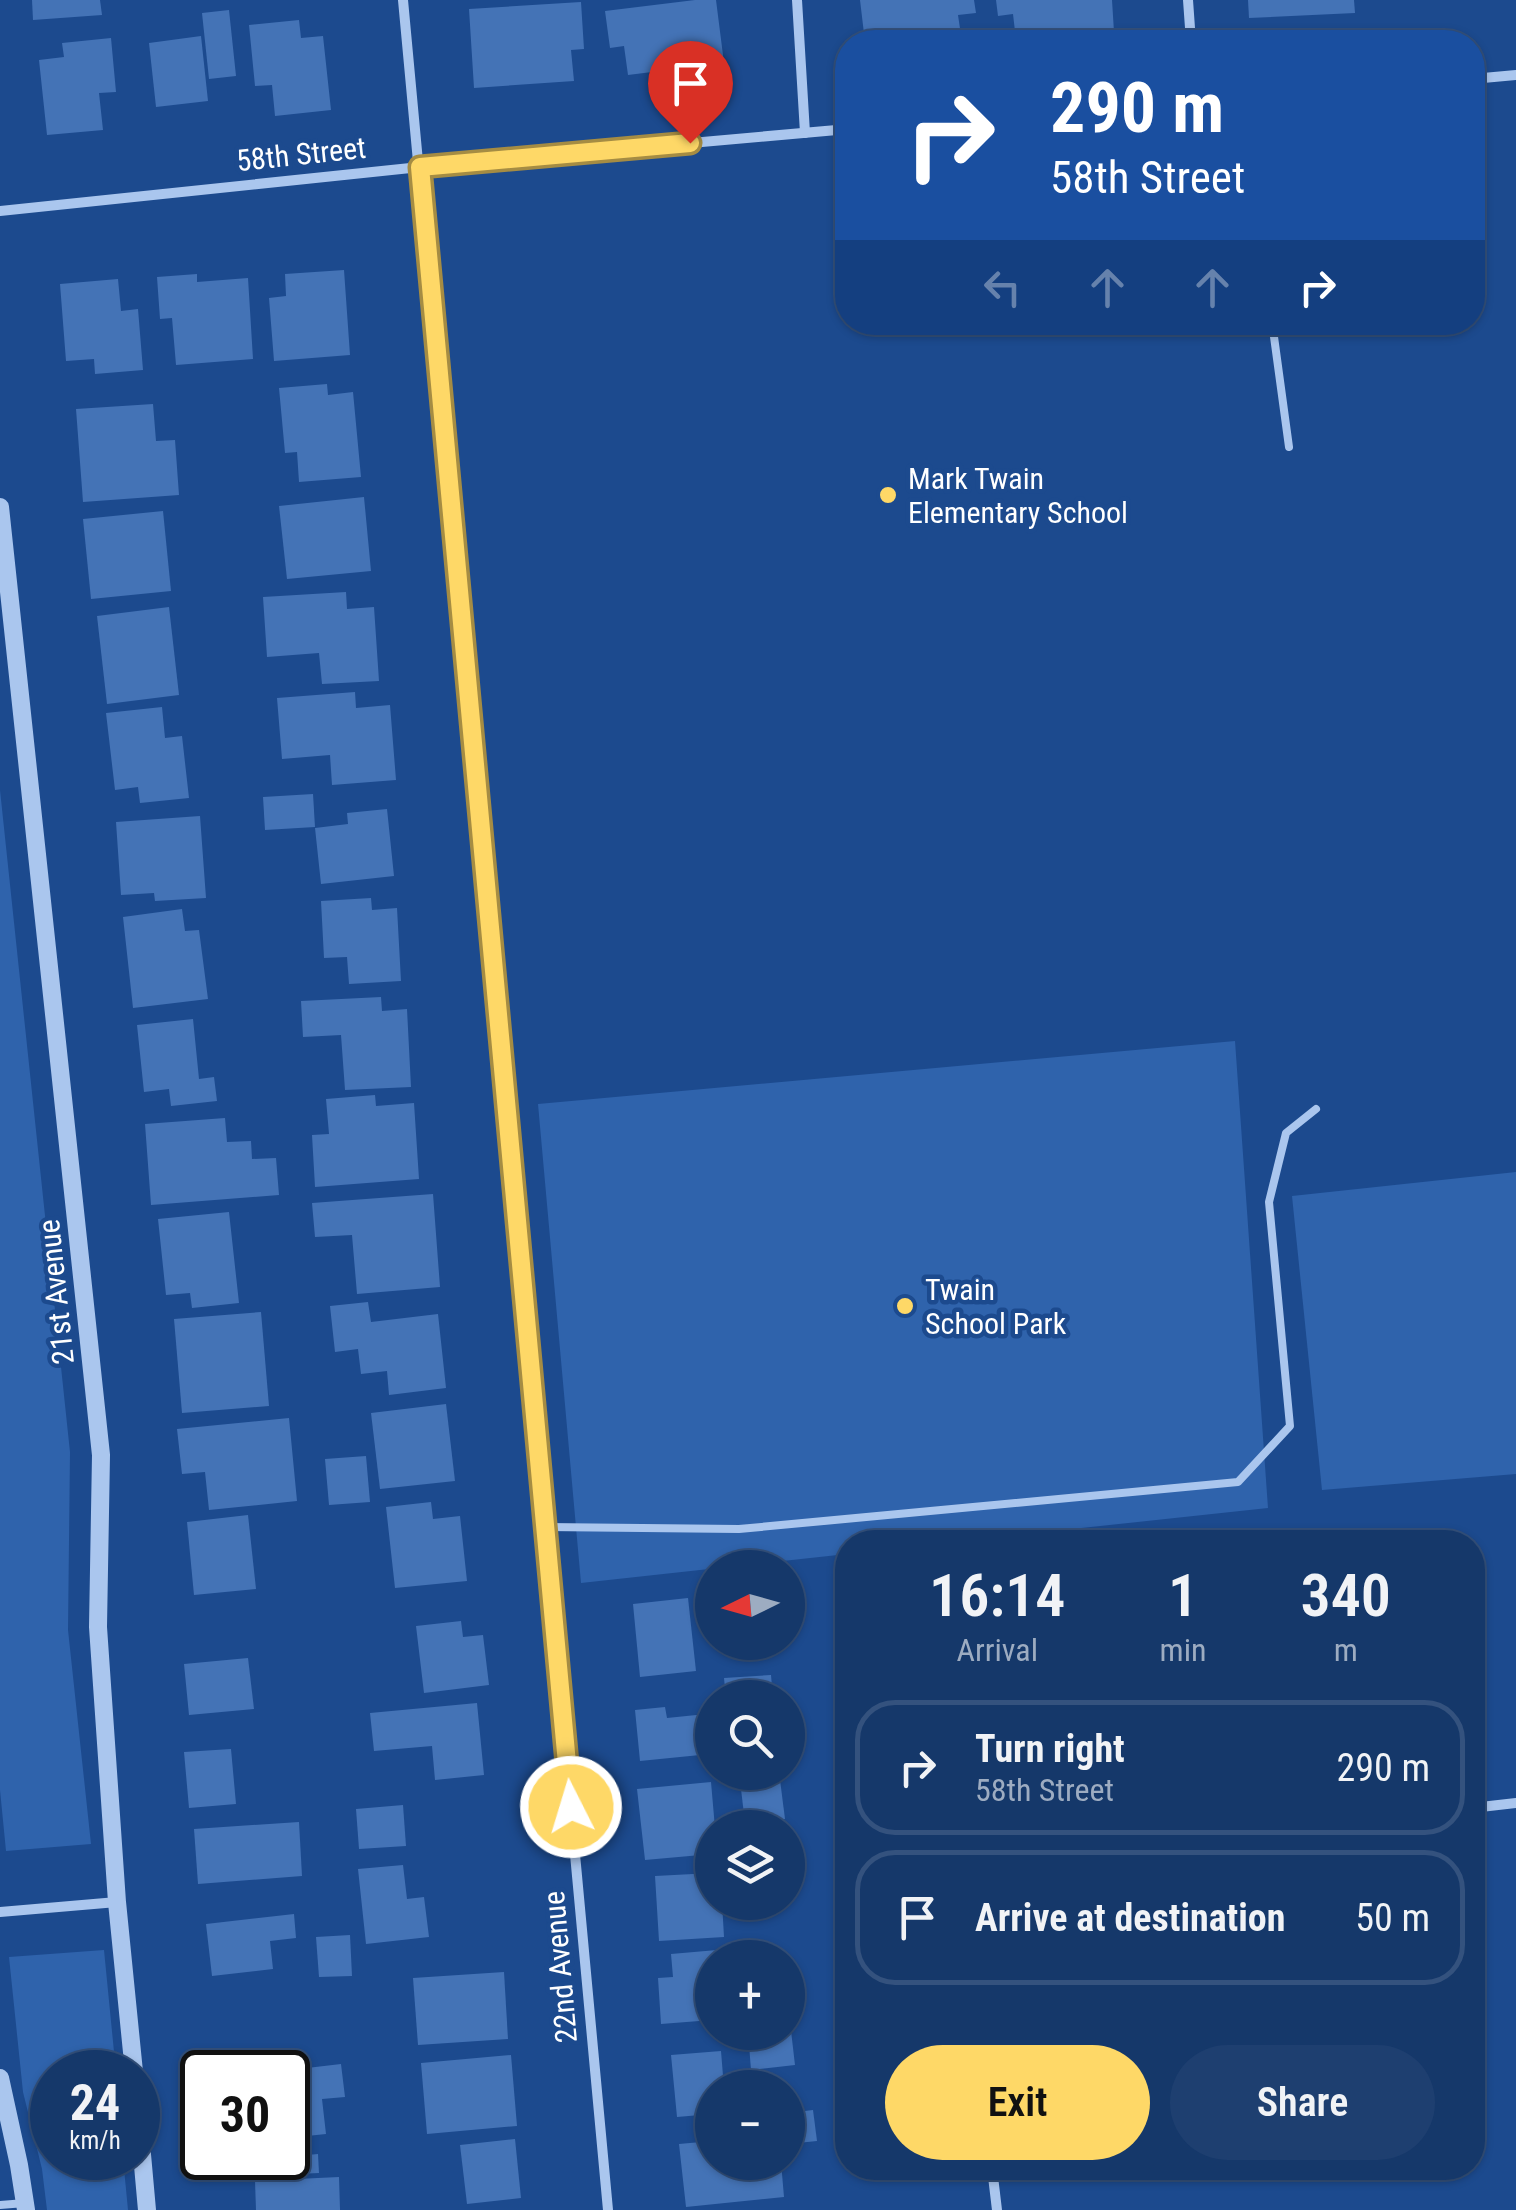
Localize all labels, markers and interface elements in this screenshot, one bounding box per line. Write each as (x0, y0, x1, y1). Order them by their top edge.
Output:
pin (648, 41, 733, 144)
icon: arrive (663, 56, 718, 111)
text: 290 m (1050, 67, 1224, 149)
icon: right (885, 70, 1015, 200)
street label: 58th Street (234, 130, 368, 178)
text: 58th Street (1050, 151, 1245, 204)
icon: left (975, 260, 1030, 315)
icon: ahead (1080, 260, 1135, 315)
icon: ahead (1185, 260, 1240, 315)
icon: right (1290, 260, 1345, 315)
place label: Mark Twain Elementary School (908, 461, 1128, 530)
marker: Mark Twain Elementary School (877, 484, 899, 506)
street label: 21st Avenue (31, 1218, 81, 1366)
place label: Twain School Park (925, 1272, 1067, 1341)
marker: Twain School Park (894, 1295, 916, 1317)
north arrow (695, 1550, 805, 1660)
map controls (695, 1550, 805, 2180)
text: 16:14 (929, 1560, 1066, 1631)
text: 1 (1168, 1560, 1198, 1631)
text: 340 (1300, 1560, 1391, 1631)
text: Arrival (957, 1631, 1038, 1669)
text: min (1160, 1631, 1206, 1669)
text: m (1334, 1631, 1358, 1669)
button: search (695, 1680, 805, 1790)
text: Turn right (975, 1727, 1125, 1771)
icon: right (890, 1740, 945, 1795)
text: 290 m (1336, 1746, 1430, 1790)
position arrow (519, 1755, 623, 1859)
text: 58th Street (975, 1771, 1114, 1809)
button: layers (695, 1810, 805, 1920)
street label: 22nd Avenue (536, 1890, 584, 2044)
icon: arrive (890, 1890, 945, 1945)
text: Arrive at destination (975, 1896, 1285, 1940)
text: 50 m (1355, 1896, 1430, 1940)
button: + (695, 1940, 805, 2050)
button: Exit (885, 2045, 1150, 2160)
button: Share (1170, 2045, 1435, 2160)
speed limit sign: 30 (180, 2050, 310, 2180)
button: − (695, 2070, 805, 2180)
text: 24 (70, 2074, 120, 2132)
text: km/h (69, 2126, 121, 2155)

